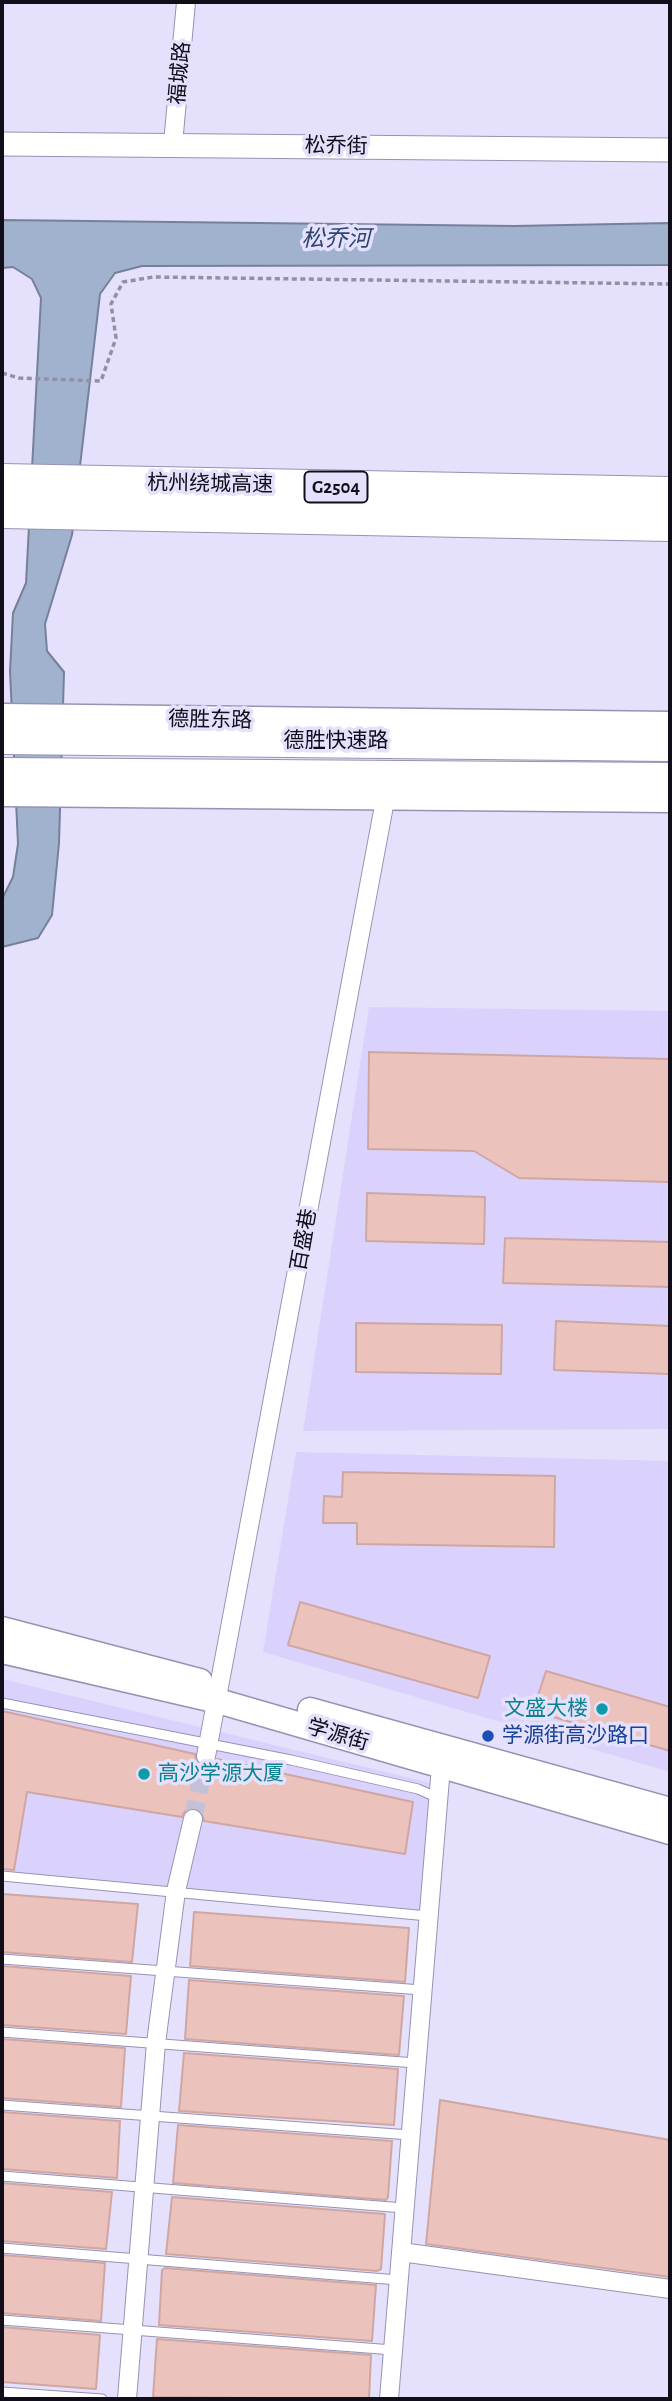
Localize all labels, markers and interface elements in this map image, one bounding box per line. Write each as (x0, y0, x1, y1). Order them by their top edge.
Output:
street label: 福城路 (165, 41, 195, 105)
street label: 松乔街 (304, 133, 368, 159)
water label: 松乔河 (302, 225, 370, 253)
street label: 杭州绕城高速 (147, 470, 273, 498)
road number: G2504 (304, 472, 368, 502)
street label: 德胜东路 (168, 707, 252, 733)
street label: 德胜快速路 (284, 728, 388, 754)
street label: 百盛巷 (286, 1207, 322, 1273)
place label: 文盛大楼 (504, 1696, 588, 1722)
marker: 文盛大楼 (594, 1701, 610, 1717)
street label: 学源街 (304, 1714, 372, 1756)
place label: 学源街高沙路口 (502, 1723, 649, 1749)
marker: 学源街高沙路口 (480, 1728, 496, 1744)
place label: 高沙学源大厦 (158, 1761, 284, 1787)
marker: 高沙学源大厦 (136, 1766, 152, 1782)

